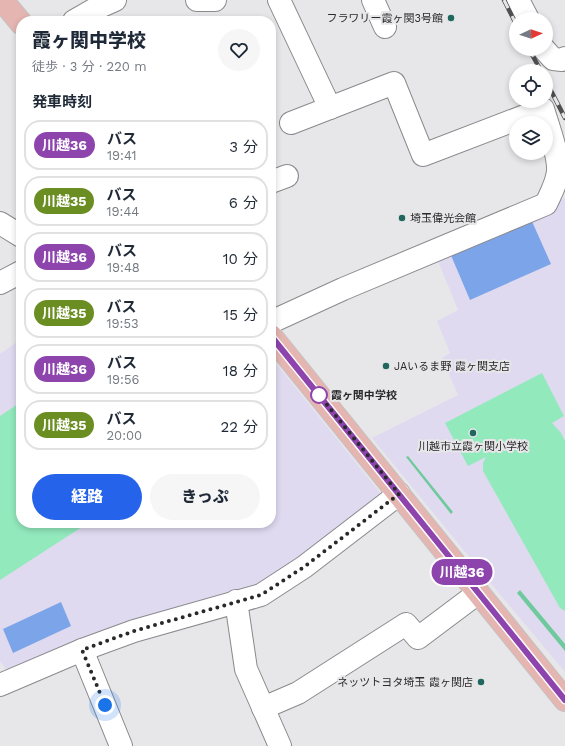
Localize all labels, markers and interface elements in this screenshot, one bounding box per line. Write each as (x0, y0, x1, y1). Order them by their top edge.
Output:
place label: フラワリー霞ヶ関3号館 (327, 12, 443, 25)
north arrow (509, 12, 553, 56)
map controls (509, 12, 553, 160)
marker: フラワリー霞ヶ関3号館 (446, 13, 456, 23)
text: 霞ヶ関中学校 (32, 29, 146, 52)
button: heart (218, 29, 260, 71)
text: 徒歩 · 3 分 · 220 m (32, 59, 147, 74)
button: locate (509, 64, 553, 108)
text: 発車時刻 (32, 93, 92, 111)
button: layers (509, 116, 553, 160)
text: バス (107, 130, 137, 148)
text: 川越36 (42, 137, 87, 153)
text: 3 分 (229, 138, 258, 156)
text: 19:41 (107, 148, 137, 163)
text: バス (106, 186, 136, 204)
text: 川越35 (42, 193, 86, 209)
text: 6 分 (229, 194, 258, 212)
text: 19:44 (106, 204, 139, 219)
place label: 埼玉偉光会館 (410, 212, 476, 225)
marker: 埼玉偉光会館 (397, 213, 407, 223)
text: バス (107, 242, 137, 260)
text: 川越36 (42, 249, 87, 265)
text: 10 分 (223, 250, 258, 268)
text: 19:48 (107, 260, 140, 275)
text: バス (106, 298, 136, 316)
text: 川越35 (42, 305, 86, 321)
text: 15 分 (223, 306, 258, 324)
text: 19:53 (106, 316, 139, 331)
text: バス (107, 354, 137, 372)
place label: JAいるま野 霞ヶ関支店 (394, 360, 510, 373)
text: 川越36 (42, 361, 87, 377)
marker: JAいるま野 霞ヶ関支店 (381, 361, 391, 371)
text: 18 分 (223, 362, 258, 380)
text: 19:56 (107, 372, 139, 387)
marker: 霞ヶ関中学校 (310, 386, 328, 404)
place label: 霞ヶ関中学校 (331, 389, 397, 402)
text: バス (106, 410, 136, 428)
text: 川越35 (42, 417, 86, 433)
text: 22 分 (220, 418, 258, 436)
text: 20:00 (106, 428, 142, 443)
marker: 川越市立霞ヶ関小学校 (468, 428, 478, 438)
place label: 川越市立霞ヶ関小学校 (418, 440, 528, 453)
button: 経路 (32, 474, 142, 520)
button: きっぷ (150, 474, 260, 520)
line badge: 川越36 (434, 559, 490, 585)
text: 川越36 (440, 564, 484, 580)
place label: ネッツトヨタ埼玉 霞ヶ関店 (337, 676, 473, 689)
marker: ネッツトヨタ埼玉 霞ヶ関店 (476, 677, 486, 687)
your location (95, 695, 115, 715)

